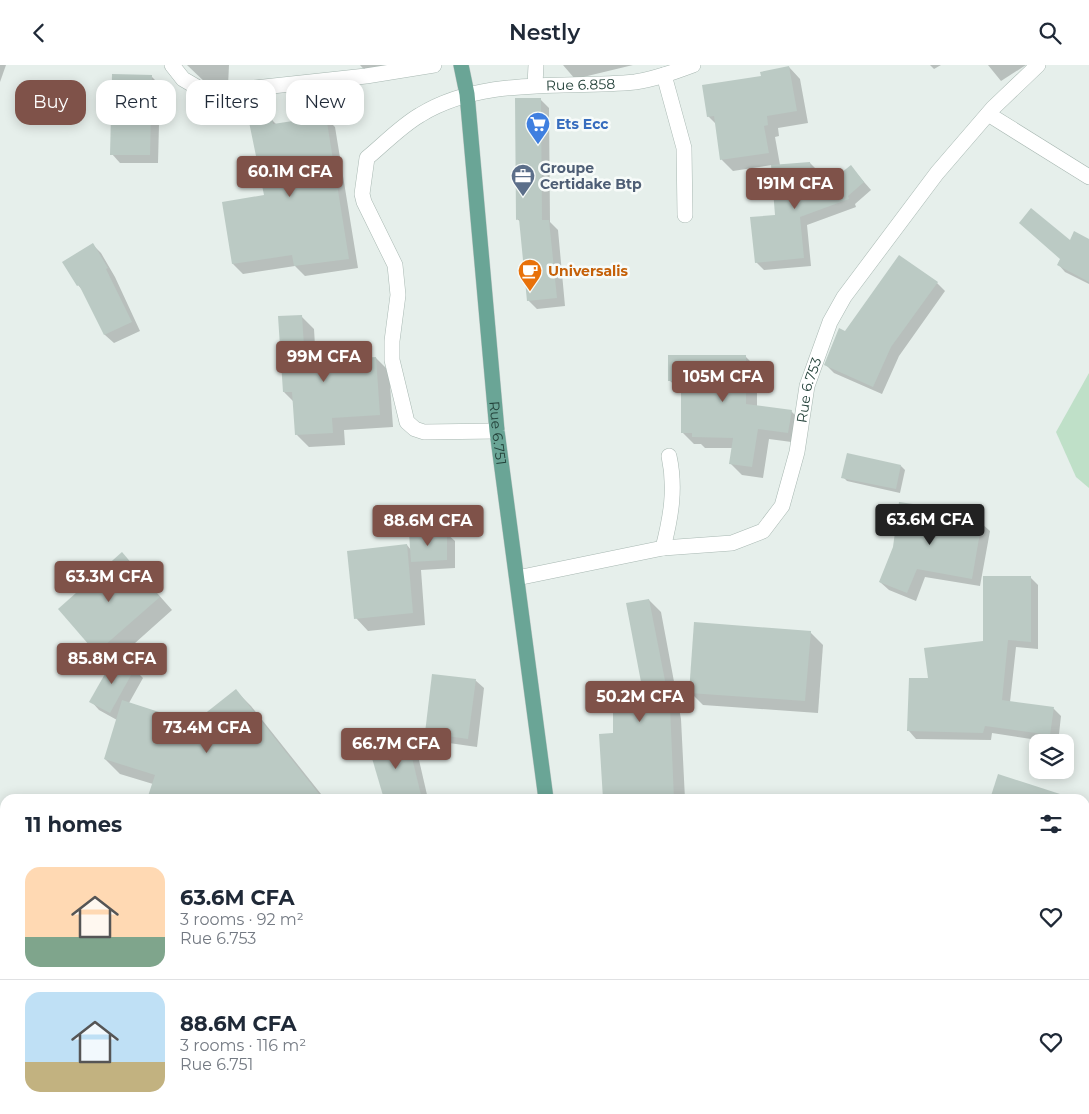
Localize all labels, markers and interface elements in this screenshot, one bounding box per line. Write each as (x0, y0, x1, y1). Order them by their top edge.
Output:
icon: back (25, 19, 53, 47)
text: Nestly (509, 19, 580, 46)
icon: search (1036, 19, 1064, 47)
street label: Rue 6.858 (546, 74, 616, 94)
chip: Buy (15, 80, 86, 125)
chip: Rent (96, 80, 176, 125)
chip: Filters (186, 80, 276, 125)
chip: New (286, 80, 364, 125)
supermarket icon: Ets Ecc (525, 111, 551, 145)
place label: Ets Ecc (556, 115, 609, 133)
pin: 60.1M CFA (233, 155, 347, 198)
place label: Groupe Certidake Btp (540, 159, 642, 193)
text: 60.1M CFA (248, 162, 332, 181)
office icon: Groupe Certidake Btp (510, 163, 536, 197)
pin: 191M CFA (743, 167, 847, 210)
text: 191M CFA (757, 174, 833, 193)
cafe icon: Universalis (517, 258, 543, 292)
place label: Universalis (548, 262, 628, 280)
pin: 99M CFA (278, 341, 370, 383)
text: 99M CFA (287, 347, 361, 366)
street label: Rue 6.753 (793, 355, 826, 424)
pin: 105M CFA (671, 361, 775, 403)
text: 105M CFA (683, 367, 763, 386)
street label: Rue 6.751 (485, 400, 510, 466)
pin: 63.6M CFA (873, 503, 987, 546)
pin: 88.6M CFA (371, 505, 485, 547)
text: 63.6M CFA (886, 510, 974, 529)
text: 88.6M CFA (384, 511, 472, 530)
pin: 63.3M CFA (52, 561, 166, 603)
text: 63.3M CFA (66, 567, 152, 586)
pin: 85.8M CFA (55, 643, 169, 685)
text: 85.8M CFA (68, 649, 156, 668)
pin: 50.2M CFA (583, 681, 697, 723)
text: 50.2M CFA (596, 687, 684, 706)
pin: 73.4M CFA (150, 711, 264, 754)
text: 73.4M CFA (163, 718, 251, 737)
pin: 66.7M CFA (339, 727, 453, 770)
text: 66.7M CFA (352, 734, 440, 753)
map controls (1029, 734, 1074, 779)
button: layers (1029, 734, 1074, 779)
icon: filters (1037, 810, 1065, 838)
text: 11 homes (25, 812, 122, 837)
text: 63.6M CFA (180, 885, 295, 910)
icon: home (65, 887, 125, 947)
icon: heart (1037, 903, 1065, 931)
text: 3 rooms · 92 m² (180, 910, 304, 929)
text: Rue 6.753 (180, 929, 256, 948)
text: 88.6M CFA (180, 1011, 297, 1036)
icon: home (65, 1012, 125, 1072)
icon: heart (1037, 1028, 1065, 1056)
text: 3 rooms · 116 m² (180, 1036, 306, 1055)
text: Rue 6.751 (180, 1055, 253, 1074)

